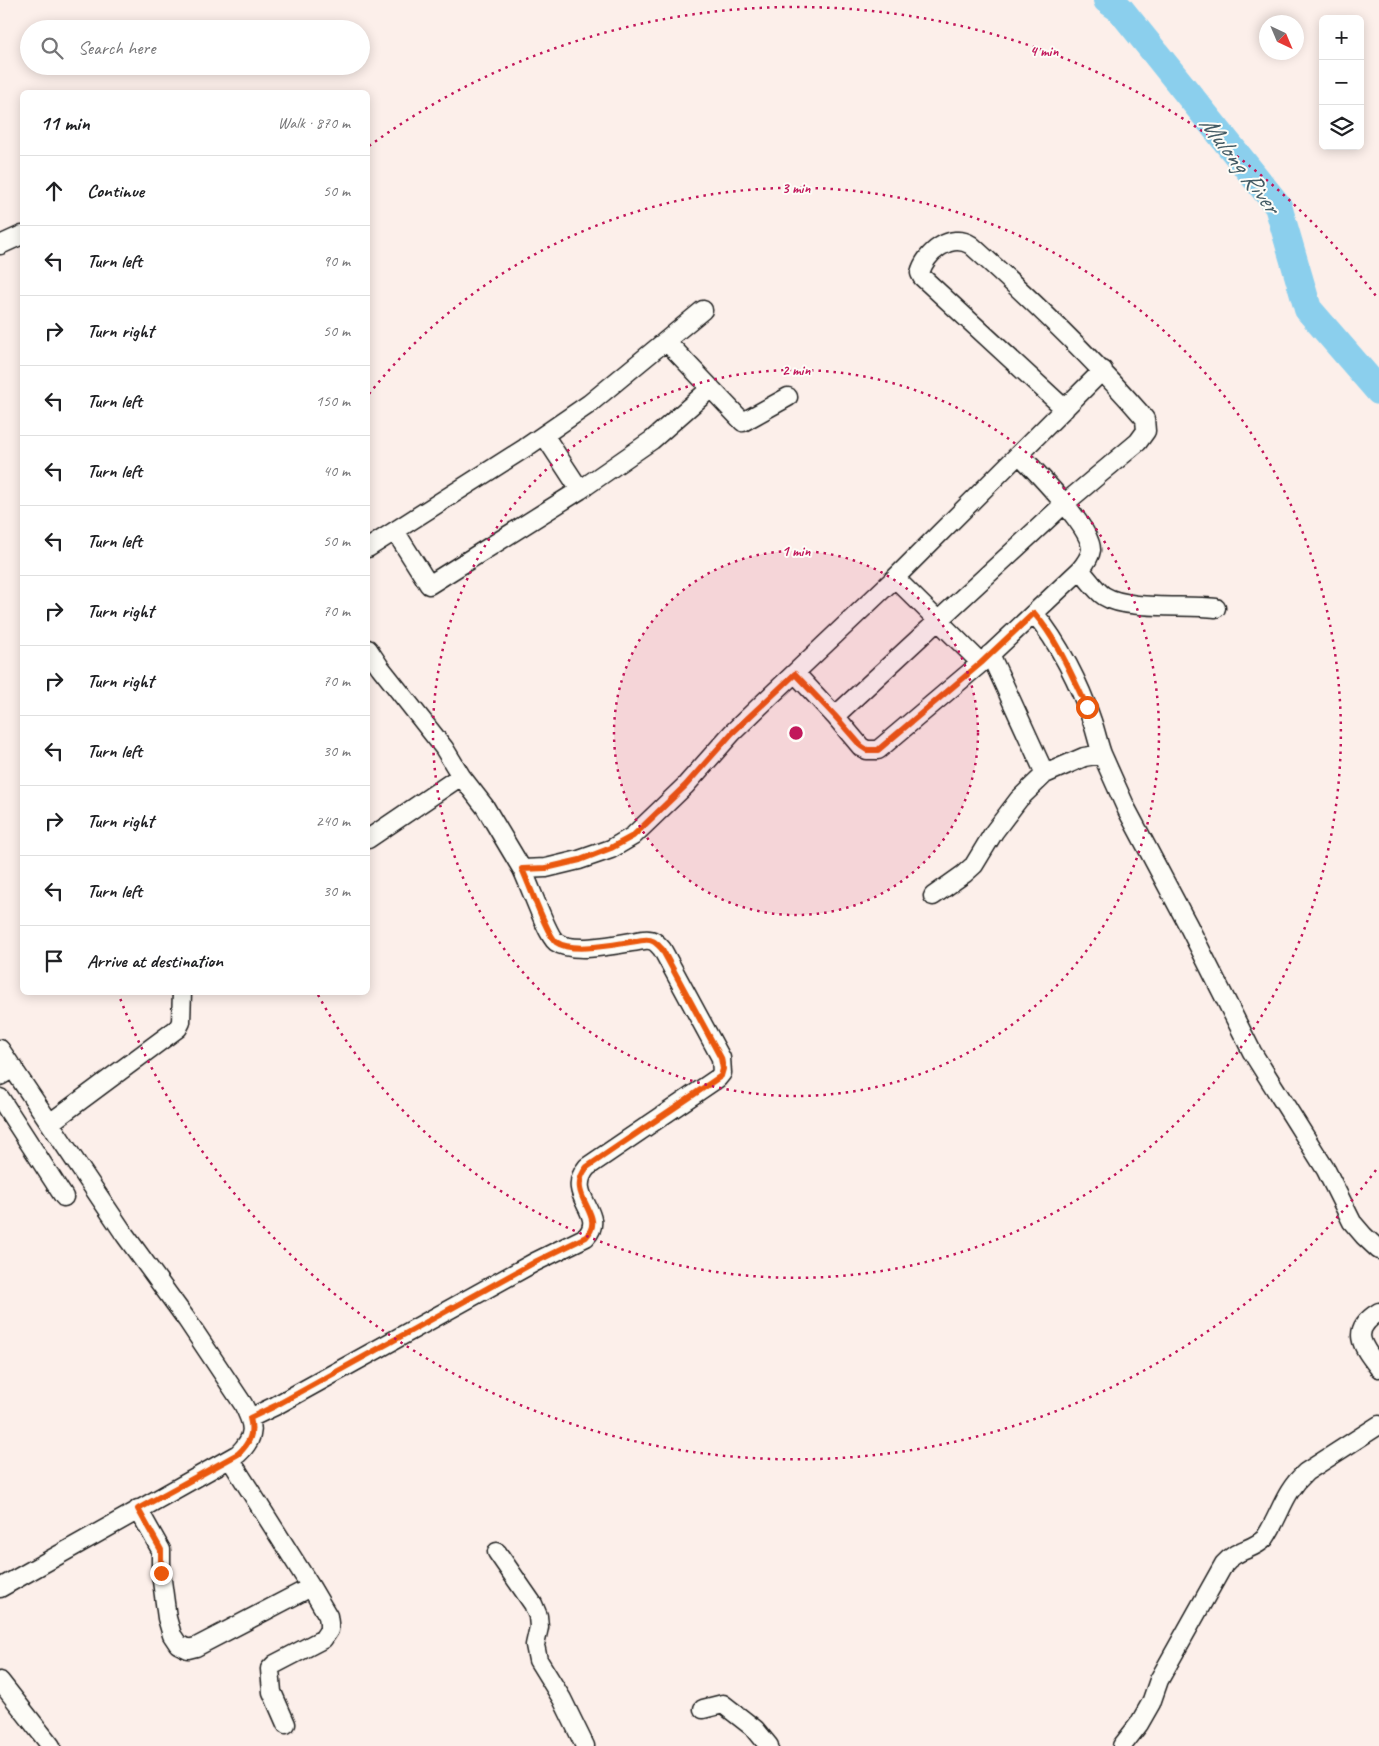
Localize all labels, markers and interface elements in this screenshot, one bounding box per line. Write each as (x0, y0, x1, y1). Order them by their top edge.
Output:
north arrow (1259, 15, 1304, 60)
map controls (1319, 15, 1364, 150)
button: + (1319, 15, 1364, 60)
search box (20, 20, 370, 75)
icon: search (38, 34, 66, 62)
text: Search here (78, 36, 155, 60)
text: 4 min (1030, 42, 1059, 61)
button: − (1319, 60, 1364, 105)
button: layers (1319, 105, 1364, 150)
water label: Mulong River (1192, 108, 1290, 223)
text: 11 min (40, 110, 90, 136)
text: Walk · 870 m (278, 113, 350, 133)
icon: ahead (40, 177, 68, 205)
text: Continue (87, 179, 144, 203)
text: 3 min (782, 179, 811, 198)
text: 50 m (323, 181, 350, 201)
icon: left (40, 247, 68, 275)
text: Turn left (87, 249, 142, 273)
text: 90 m (323, 251, 350, 271)
icon: right (40, 317, 68, 345)
text: Turn right (87, 319, 154, 343)
text: 50 m (323, 321, 350, 341)
text: 2 min (782, 361, 811, 380)
icon: left (40, 387, 68, 415)
text: Turn left (87, 389, 142, 413)
text: 150 m (316, 391, 350, 411)
icon: left (40, 457, 68, 485)
text: Turn left (87, 459, 142, 483)
text: 40 m (323, 461, 350, 481)
icon: left (40, 527, 68, 555)
text: Turn left (87, 529, 142, 553)
text: 50 m (323, 531, 350, 551)
text: 1 min (782, 542, 811, 561)
icon: right (40, 597, 68, 625)
text: Turn right (87, 599, 154, 623)
text: 70 m (323, 601, 350, 621)
icon: right (40, 667, 68, 695)
text: Turn right (87, 669, 154, 693)
text: 70 m (323, 671, 350, 691)
route start (1076, 696, 1099, 719)
centre of rings (787, 724, 805, 742)
icon: left (40, 737, 68, 765)
text: Turn left (87, 739, 142, 763)
text: 30 m (323, 741, 350, 761)
icon: right (40, 807, 68, 835)
text: Turn right (87, 809, 154, 833)
text: 240 m (316, 811, 350, 831)
icon: left (40, 877, 68, 905)
text: Turn left (87, 879, 142, 903)
text: 30 m (323, 881, 350, 901)
icon: arrive (40, 947, 68, 975)
text: Arrive at destination (87, 949, 223, 973)
route end (150, 1562, 173, 1585)

